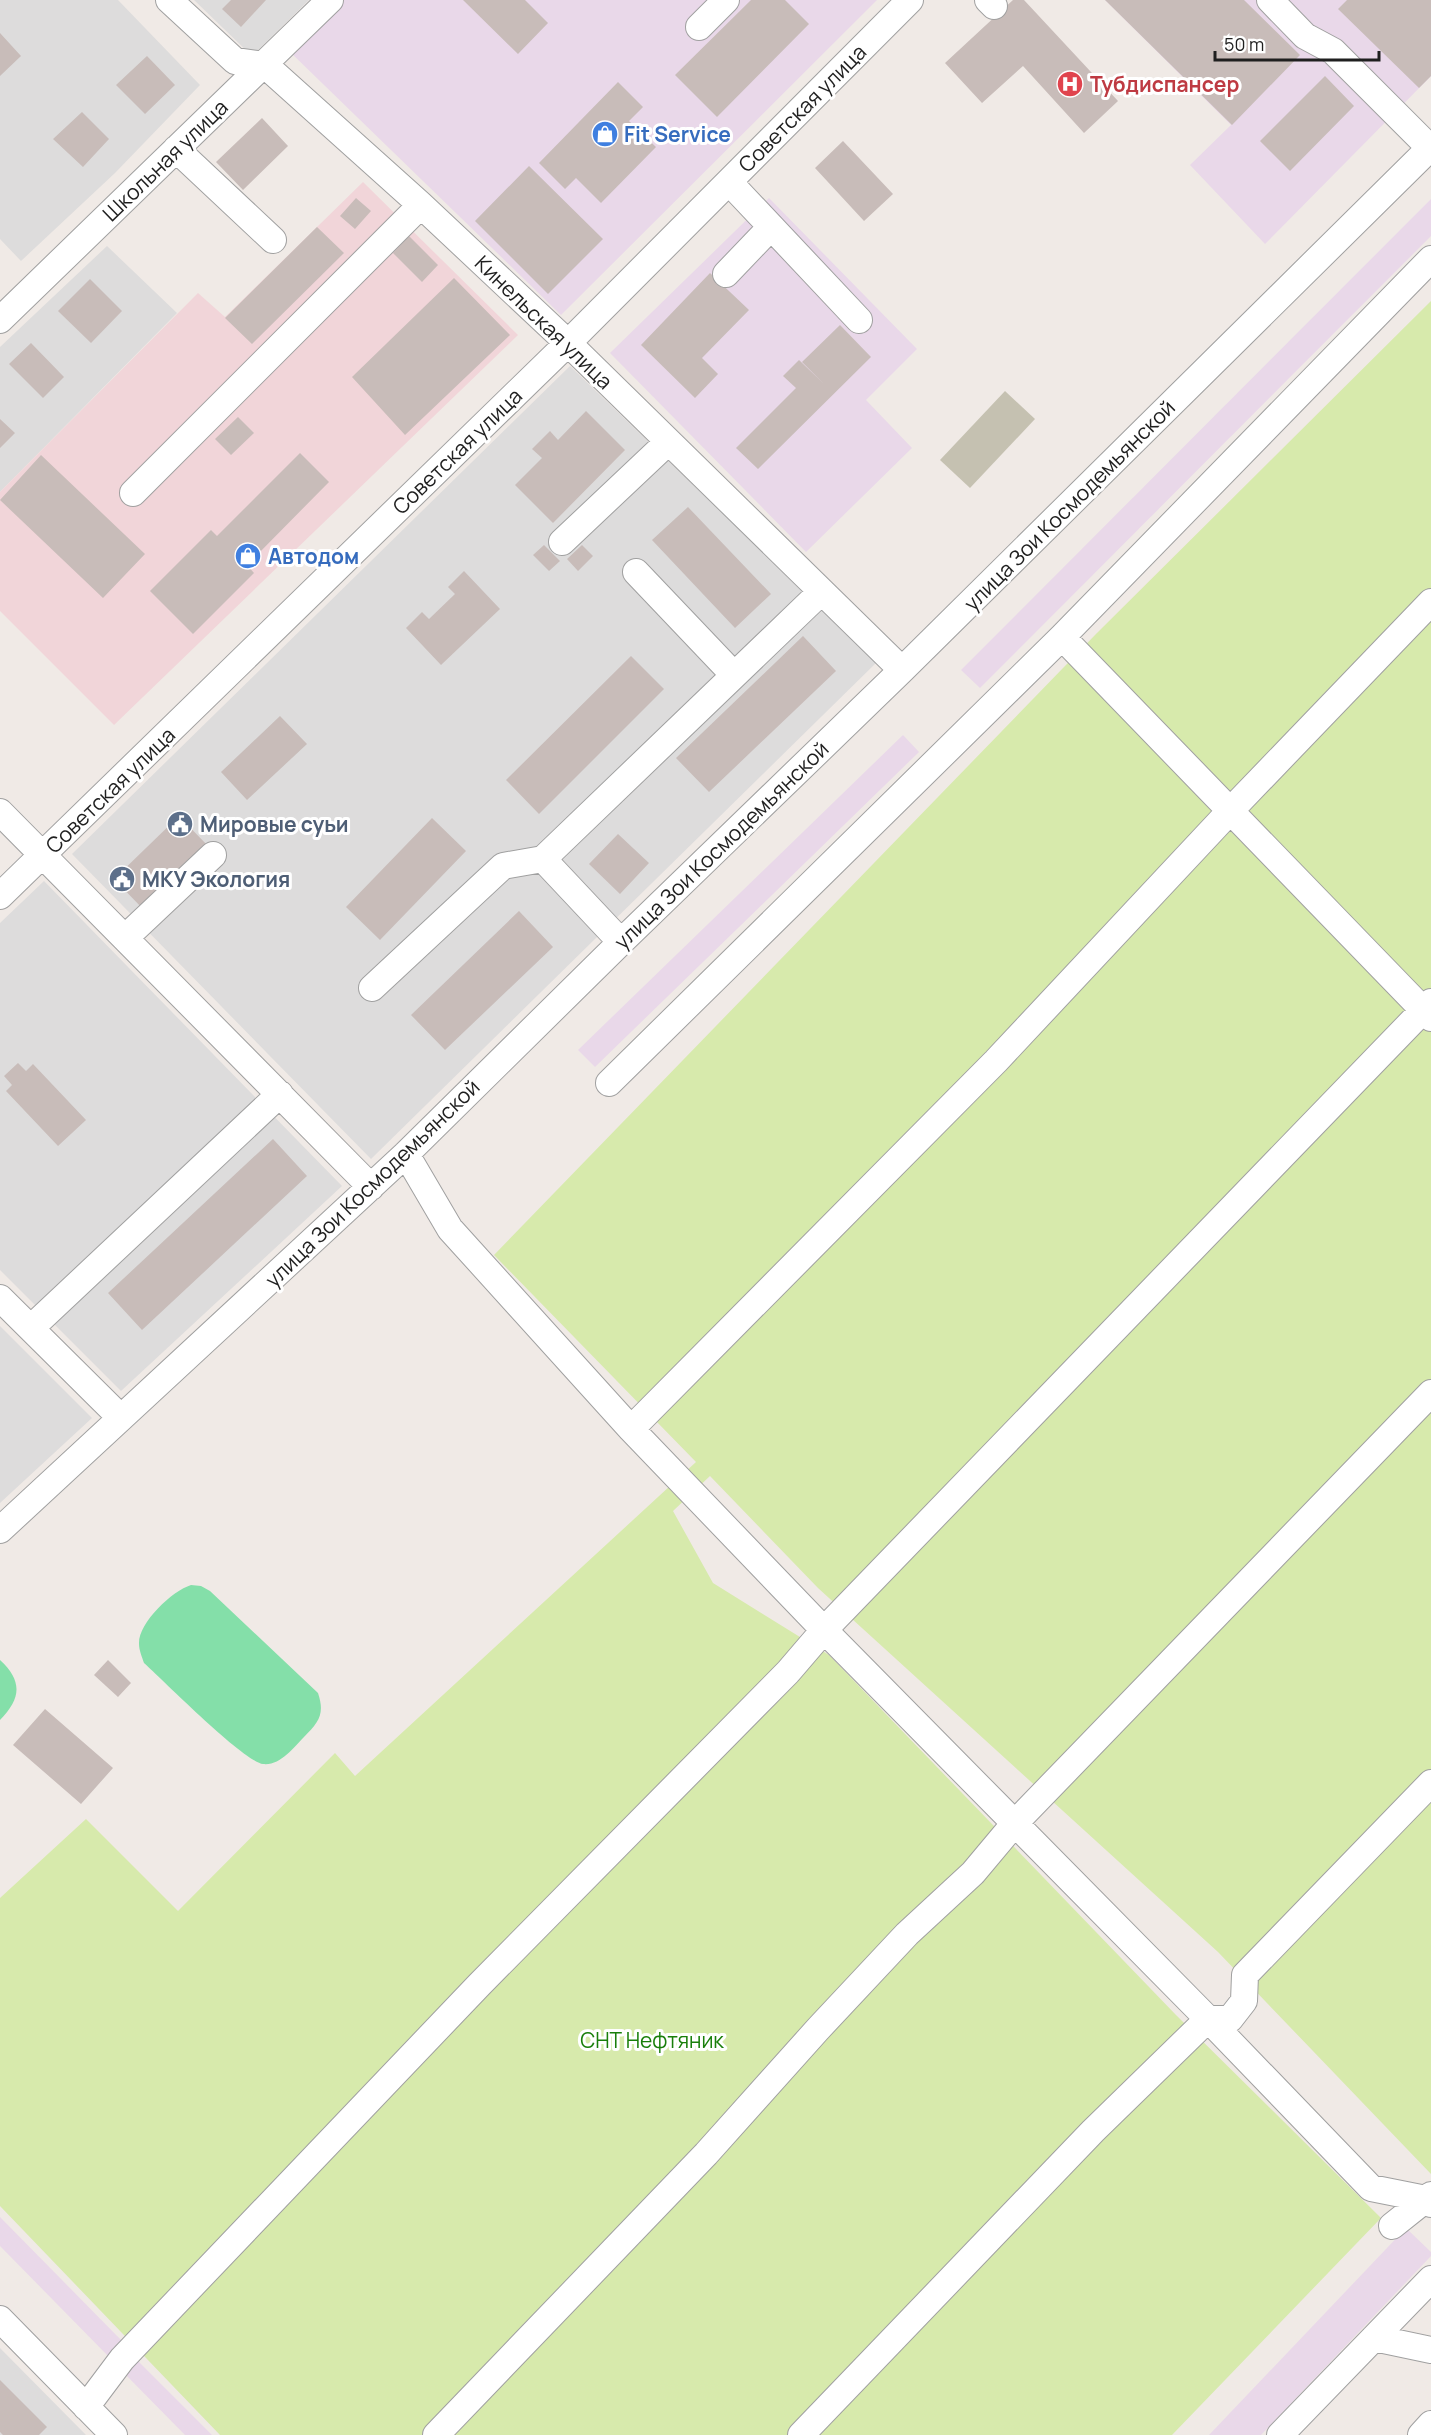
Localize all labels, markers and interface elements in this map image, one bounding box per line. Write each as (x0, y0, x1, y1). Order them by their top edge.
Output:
scale bar (1215, 24, 1378, 62)
text: 50 m (1224, 32, 1264, 56)
street label: Советская улица (732, 38, 872, 178)
hospital icon: Тубдиспансер (1055, 69, 1085, 99)
place label: Тубдиспансер (1090, 70, 1239, 98)
street label: Школьная улица (96, 93, 234, 227)
shop icon: Fit Service (590, 119, 620, 149)
place label: Fit Service (624, 120, 731, 148)
street label: Кинельская улица (469, 249, 619, 395)
street label: Советская улица (386, 382, 528, 520)
street label: улица Зои Космодемьянской (957, 393, 1181, 617)
shop icon: Автодом (233, 541, 263, 571)
place label: Автодом (268, 542, 359, 570)
street label: Советская улица (39, 721, 181, 859)
street label: улица Зои Космодемьянской (608, 735, 834, 955)
public building icon: Мировые суьи (165, 809, 195, 839)
place label: Мировые суьи (200, 810, 349, 838)
public building icon: МКУ Экология (107, 864, 137, 894)
place label: МКУ Экология (142, 865, 290, 893)
street label: улица Зои Космодемьянской (259, 1073, 485, 1293)
park label: СНТ Нефтяник (580, 2026, 724, 2054)

